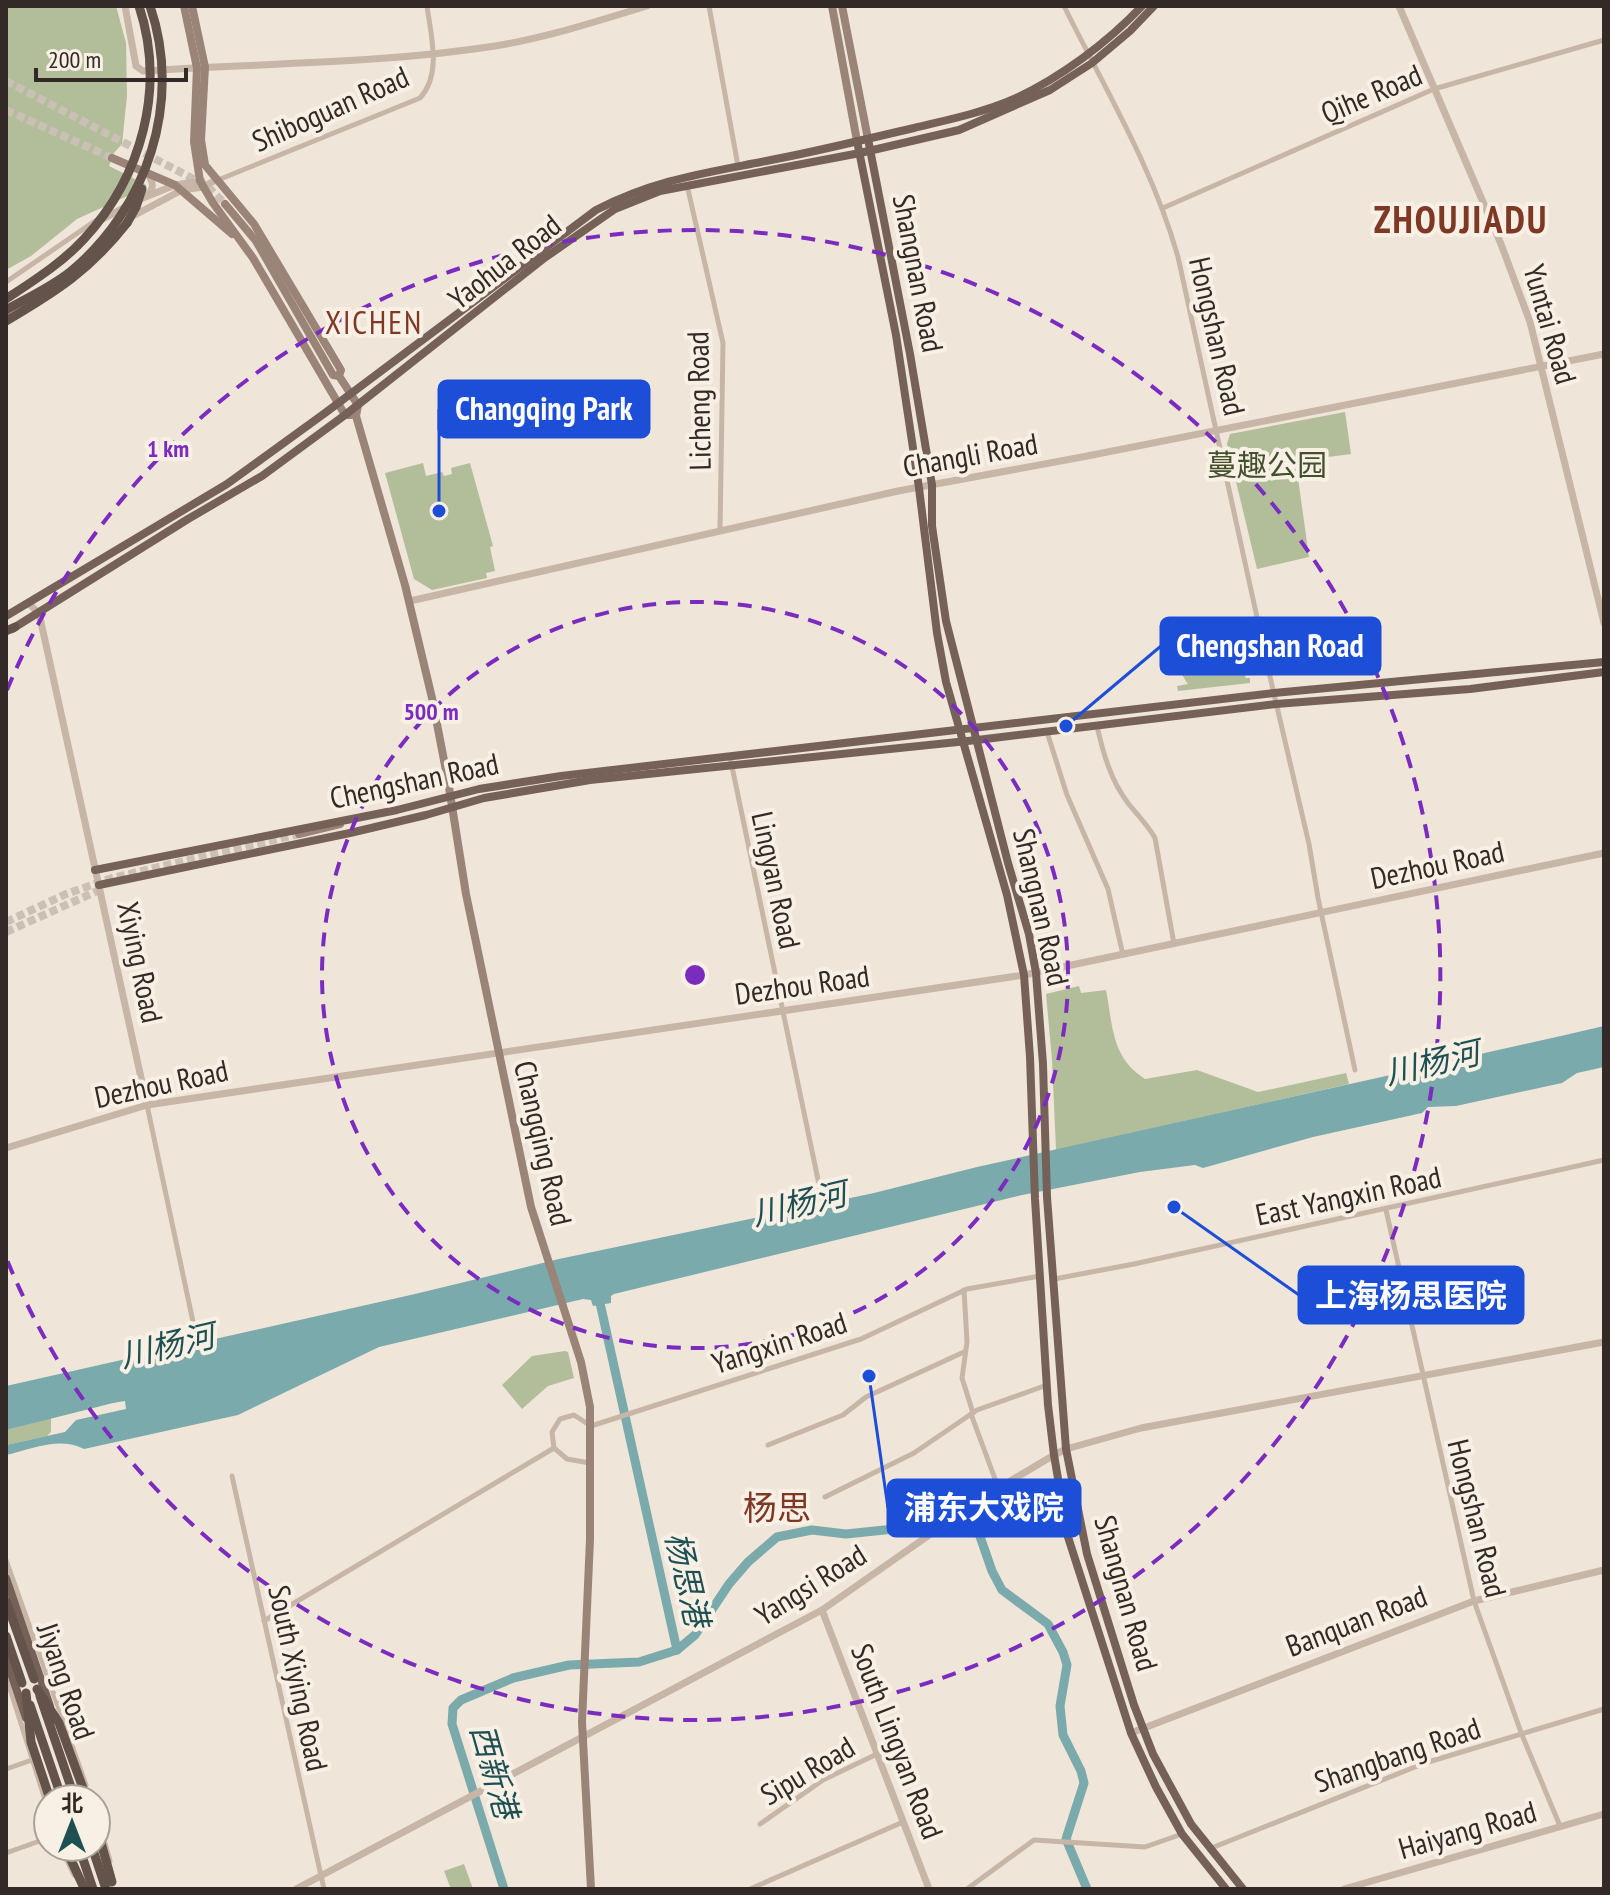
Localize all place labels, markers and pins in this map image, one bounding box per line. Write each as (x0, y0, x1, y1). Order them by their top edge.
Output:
callout: Changqing Park (439, 381, 649, 437)
callout: Chengshan Road (1161, 618, 1380, 674)
centre of rings (681, 961, 709, 989)
callout: 上海杨思医院 (1299, 1267, 1523, 1323)
callout: 浦东大戏院 (888, 1480, 1080, 1536)

